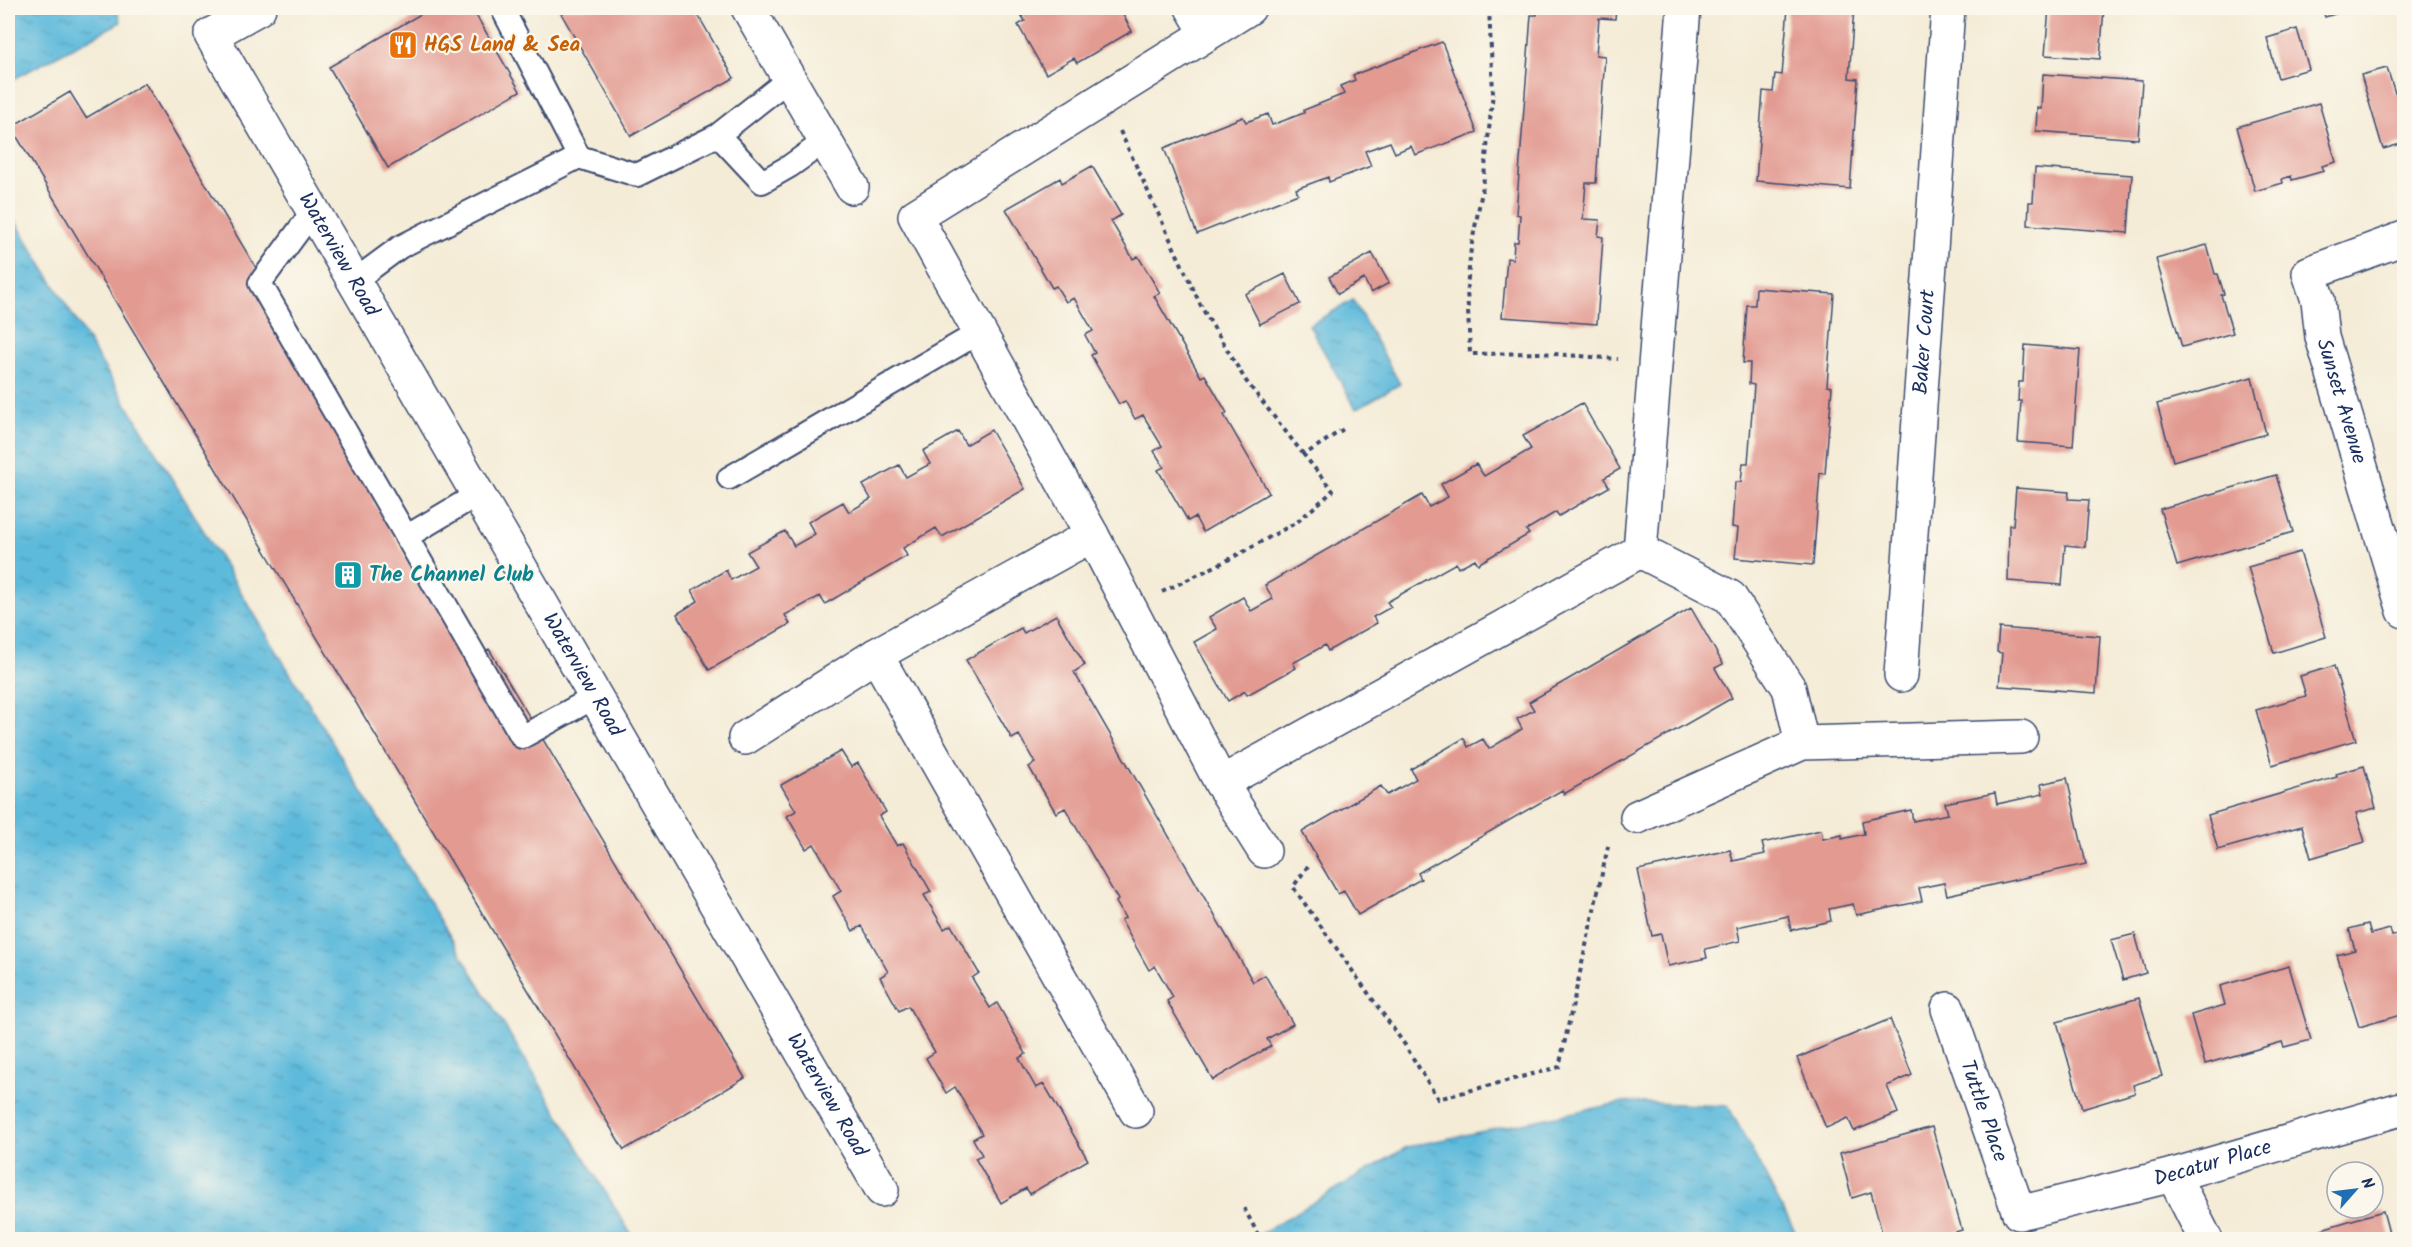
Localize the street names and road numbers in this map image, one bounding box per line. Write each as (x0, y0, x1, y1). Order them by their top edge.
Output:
street label: Waterview Road (289, 186, 388, 323)
street label: Baker Court (1904, 287, 1945, 395)
street label: Sunset Avenue (2307, 335, 2376, 468)
street label: Waterview Road (534, 606, 632, 744)
street label: Waterview Road (778, 1027, 876, 1164)
street label: Tuttle Place (1951, 1056, 2017, 1167)
street label: Decatur Place (2150, 1131, 2276, 1196)

